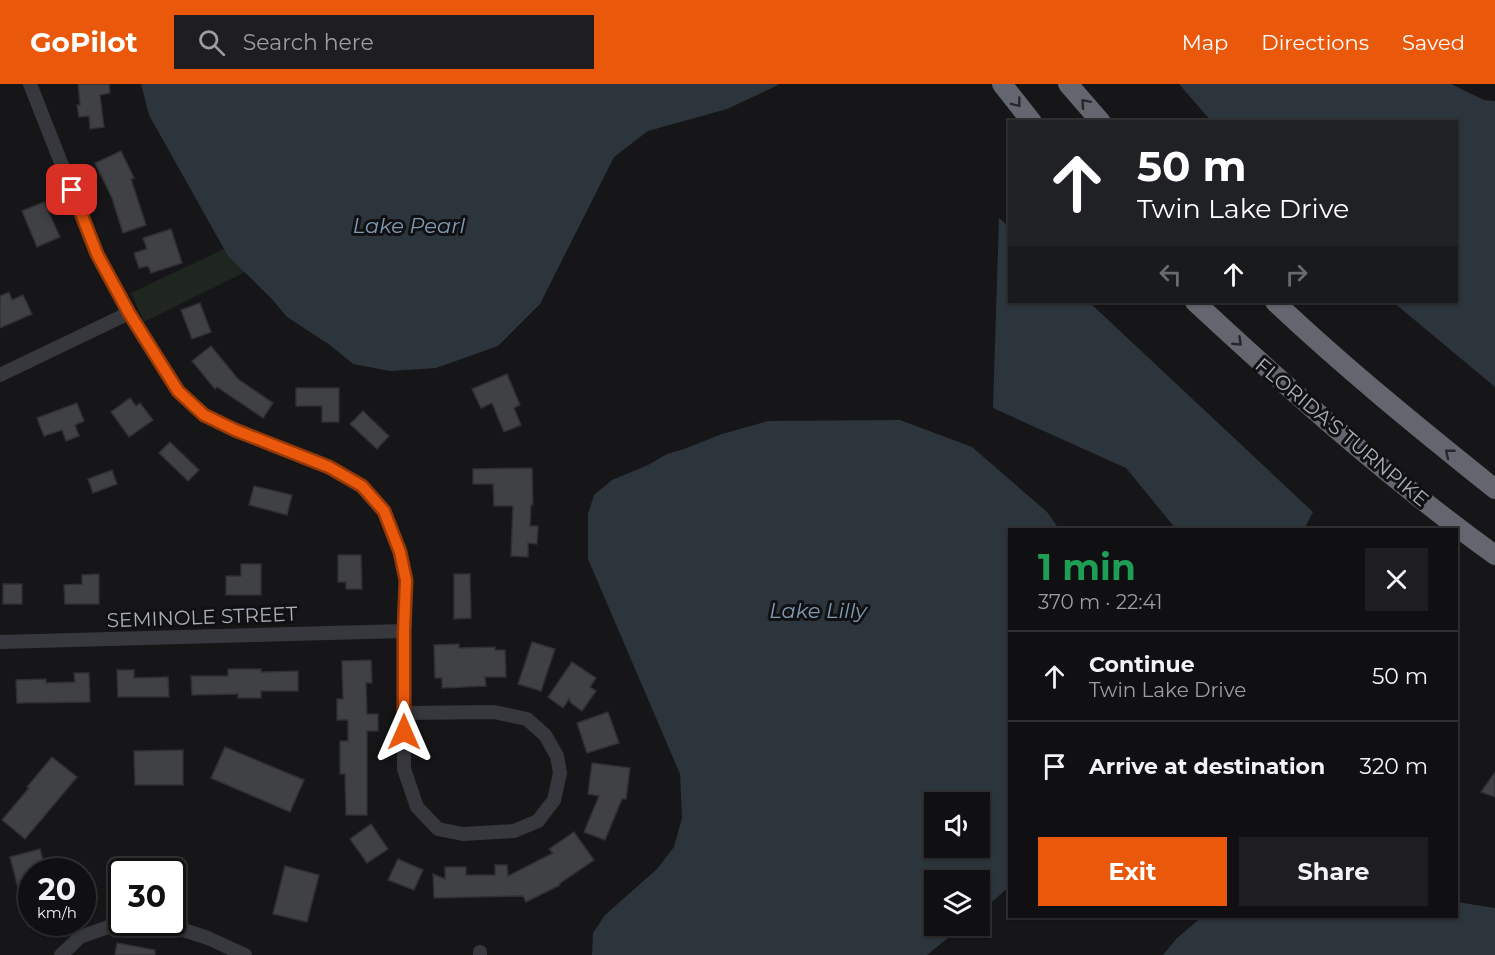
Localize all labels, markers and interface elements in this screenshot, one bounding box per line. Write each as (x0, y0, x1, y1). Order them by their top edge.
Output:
search box (174, 15, 594, 69)
text: GoPilot (30, 25, 138, 59)
icon: search (195, 26, 228, 59)
text: Search here (243, 29, 374, 56)
text: Map (1182, 30, 1228, 55)
text: Directions (1261, 30, 1369, 55)
text: Saved (1402, 30, 1465, 55)
one-way arrow (1010, 96, 1021, 107)
one-way arrow (1081, 99, 1092, 110)
text: 50 m (1137, 140, 1246, 192)
icon: ahead (1038, 144, 1116, 222)
pin (46, 164, 97, 215)
icon: arrive (55, 173, 88, 206)
text: Twin Lake Drive (1137, 192, 1349, 225)
water label: Lake Pearl (353, 213, 465, 238)
icon: left (1154, 258, 1187, 291)
icon: ahead (1217, 258, 1250, 291)
icon: right (1280, 258, 1313, 291)
one-way arrow (1230, 334, 1241, 345)
street label: FLORIDA'S TURNPIKE (1251, 353, 1433, 511)
one-way arrow (1445, 449, 1456, 460)
text: 1 min (1038, 545, 1136, 589)
button: close (1365, 548, 1428, 611)
text: 370 m · 22:41 (1038, 590, 1163, 614)
water label: Lake Lilly (769, 598, 868, 623)
street label: SEMINOLE STREET (106, 602, 298, 632)
text: Continue (1089, 651, 1195, 678)
icon: ahead (1038, 660, 1071, 693)
text: 50 m (1372, 663, 1428, 690)
text: Twin Lake Drive (1089, 678, 1246, 702)
position arrow (372, 700, 436, 764)
icon: arrive (1038, 750, 1071, 783)
text: Arrive at destination (1089, 753, 1325, 780)
text: 320 m (1360, 753, 1428, 780)
map controls (924, 792, 990, 936)
button: sound (924, 792, 990, 858)
button: Exit (1038, 837, 1227, 906)
button: Share (1239, 837, 1428, 906)
speed limit sign: 30 (108, 858, 186, 936)
button: layers (924, 870, 990, 936)
text: 20 (38, 871, 76, 908)
text: km/h (37, 903, 77, 922)

